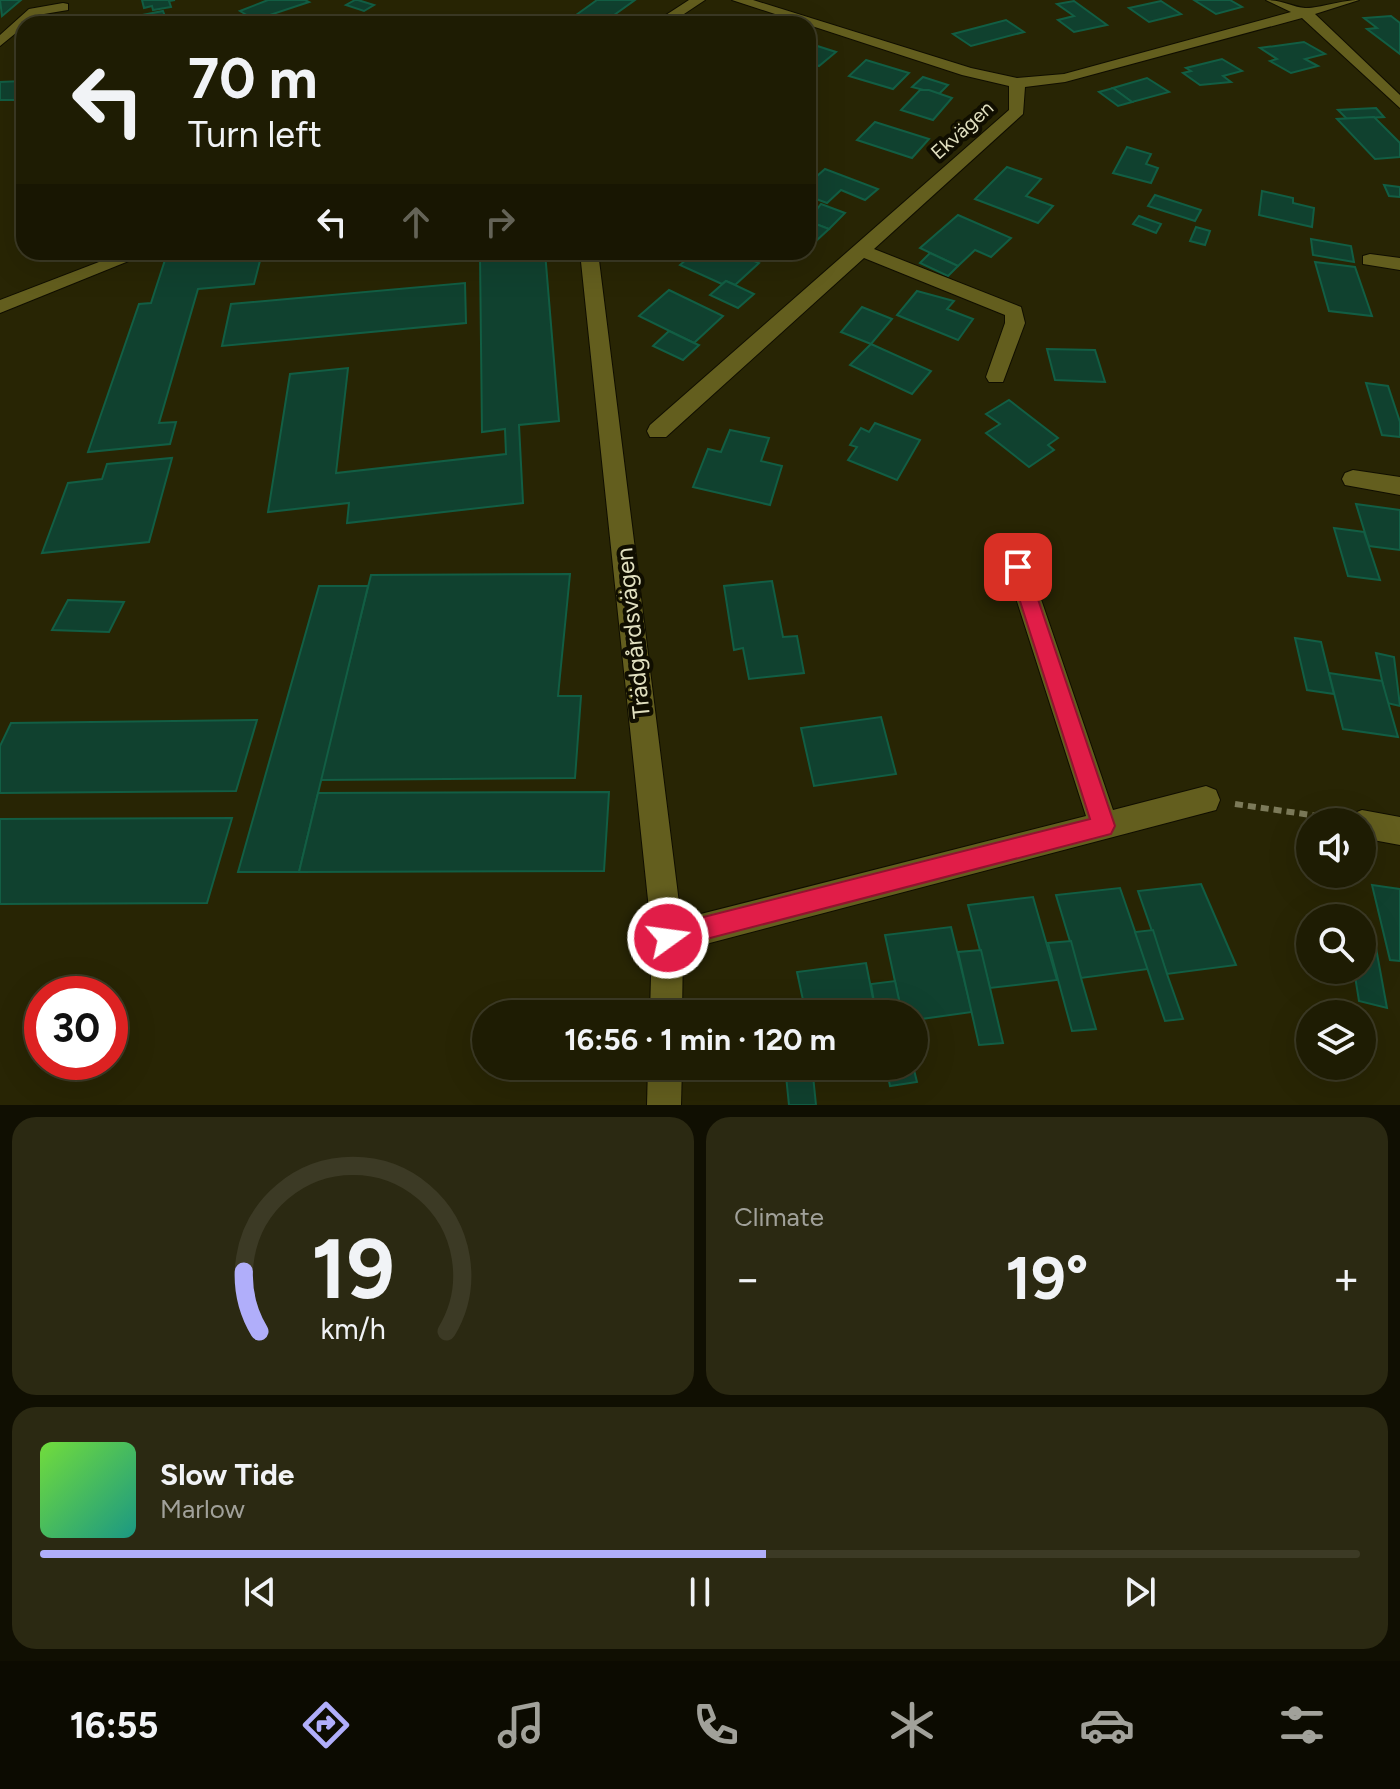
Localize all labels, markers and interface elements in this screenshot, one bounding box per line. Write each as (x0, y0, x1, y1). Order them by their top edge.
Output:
text: 70 m (188, 45, 318, 112)
icon: left (56, 48, 160, 152)
street label: Ekvägen (926, 96, 998, 164)
text: Turn left (188, 113, 322, 156)
icon: left (310, 200, 354, 244)
icon: ahead (394, 200, 438, 244)
icon: right (478, 200, 522, 244)
pin (984, 533, 1052, 601)
icon: arrive (996, 545, 1040, 589)
street label: Trädgårdsvägen (609, 546, 656, 720)
map controls (1296, 808, 1376, 1080)
button: sound (1296, 808, 1376, 888)
position arrow (626, 896, 710, 980)
button: search (1296, 904, 1376, 984)
speed limit sign: 30 (24, 976, 128, 1080)
button: layers (1296, 1000, 1376, 1080)
text: 16:56 · 1 min · 120 m (564, 1021, 836, 1058)
text: Climate (734, 1201, 824, 1233)
text: 19 (311, 1219, 395, 1319)
text: 19° (1006, 1242, 1088, 1314)
text: − (734, 1252, 761, 1305)
text: + (1333, 1252, 1360, 1305)
text: km/h (320, 1312, 386, 1346)
text: Slow Tide (160, 1456, 294, 1493)
text: Marlow (160, 1493, 245, 1525)
icon: previous (238, 1570, 282, 1614)
icon: pause (678, 1570, 722, 1614)
icon: next (1118, 1570, 1162, 1614)
icon: directions (298, 1697, 354, 1753)
icon: music (493, 1697, 549, 1753)
icon: phone (688, 1697, 744, 1753)
icon: climate (884, 1697, 940, 1753)
icon: car (1079, 1697, 1135, 1753)
icon: filters (1274, 1697, 1330, 1753)
text: 16:55 (70, 1704, 158, 1747)

